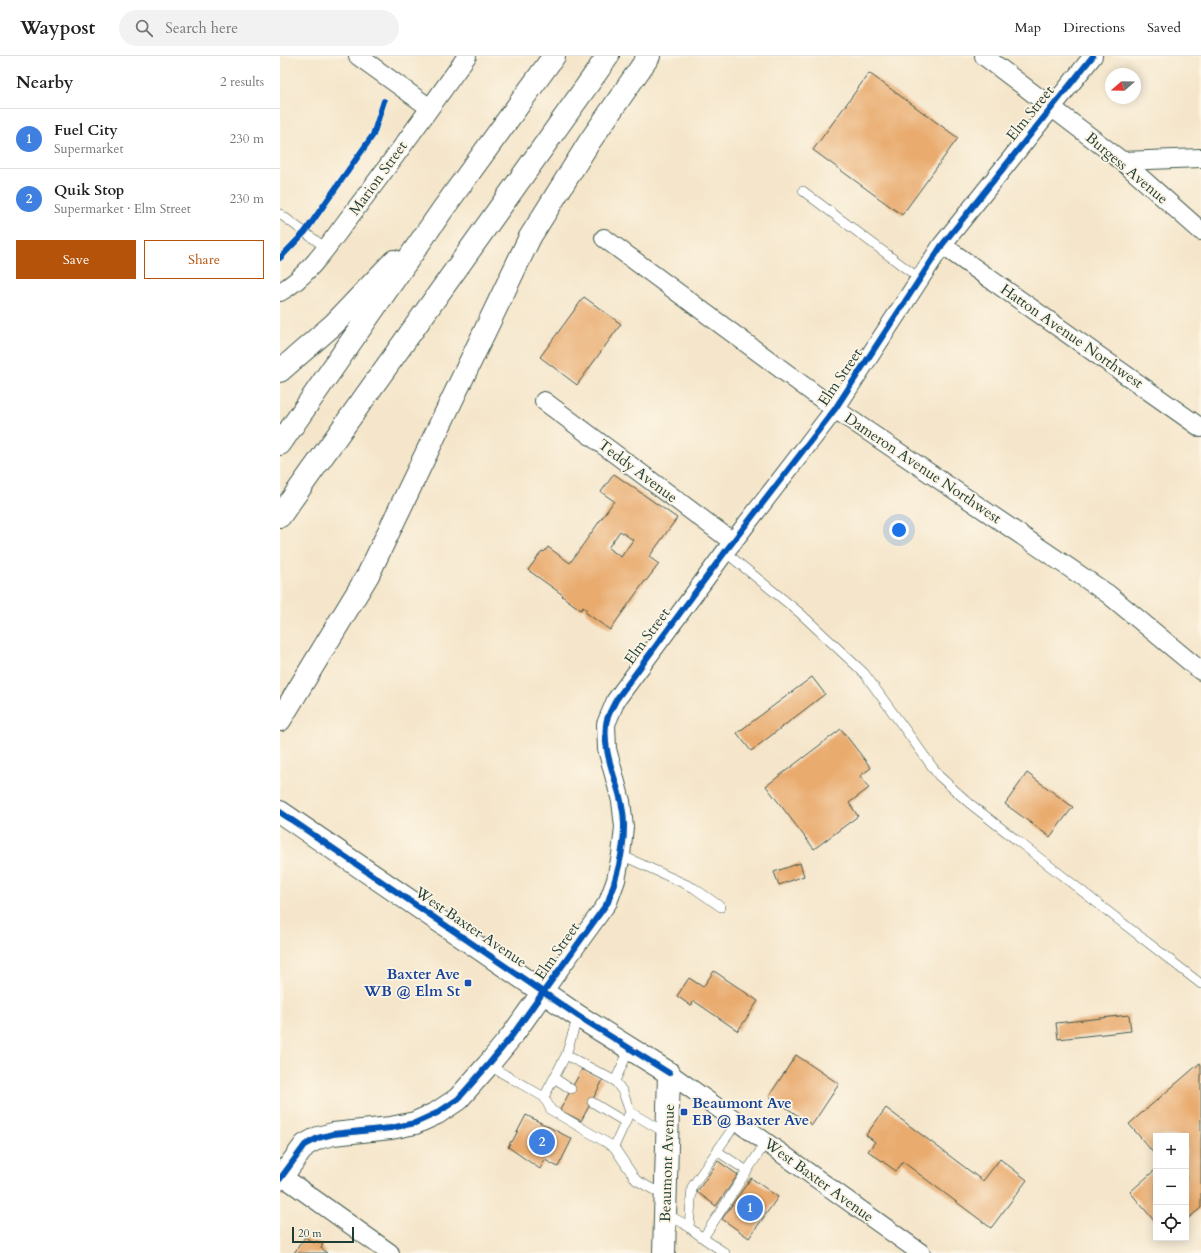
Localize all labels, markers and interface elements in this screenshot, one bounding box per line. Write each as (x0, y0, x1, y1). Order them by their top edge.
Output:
search box (119, 10, 399, 46)
text: Waypost (20, 15, 95, 41)
icon: search (133, 17, 155, 39)
text: Search here (165, 18, 238, 38)
text: Map (1015, 18, 1041, 37)
text: Directions (1063, 18, 1125, 37)
text: Saved (1147, 18, 1181, 37)
north arrow (1105, 68, 1141, 104)
text: Nearby (16, 71, 73, 94)
text: 2 results (220, 73, 264, 91)
street label: Elm Street (1002, 81, 1059, 145)
text: Fuel City (54, 120, 118, 140)
street label: Burgess Avenue (1082, 128, 1173, 209)
text: 1 (26, 130, 32, 148)
text: 230 m (230, 130, 264, 148)
street label: Marion Street (344, 137, 412, 219)
text: Supermarket (54, 140, 124, 158)
text: Quik Stop (54, 180, 124, 200)
text: 2 (26, 190, 32, 208)
text: 230 m (230, 190, 264, 208)
text: Supermarket · Elm Street (54, 200, 191, 218)
button: Save (16, 240, 136, 279)
button: Share (144, 240, 264, 279)
street label: Hatton Avenue Northwest (997, 279, 1147, 393)
street label: Elm Street (813, 344, 867, 410)
street label: Dameron Avenue Northwest (841, 408, 1005, 528)
street label: Teddy Avenue (594, 435, 682, 507)
your location (889, 520, 909, 540)
street label: Elm Street (620, 603, 675, 669)
street label: West Baxter Avenue (410, 882, 531, 972)
street label: Elm Street (530, 918, 584, 984)
place label: Baxter Ave WB @ Elm St (363, 964, 461, 1001)
marker: Baxter Ave WB @ Elm St (463, 978, 473, 988)
place label: Beaumont Ave EB @ Baxter Ave (692, 1093, 809, 1130)
street label: Beaumont Avenue (655, 1103, 679, 1223)
marker: Beaumont Ave EB @ Baxter Ave (679, 1107, 689, 1117)
pin: 2 (529, 1127, 555, 1157)
street label: West Baxter Avenue (759, 1133, 878, 1227)
map controls (1153, 1133, 1189, 1241)
button: + (1153, 1133, 1189, 1169)
button: − (1153, 1169, 1189, 1205)
pin: 1 (737, 1193, 763, 1223)
button: locate (1153, 1205, 1189, 1241)
scale bar (292, 1225, 354, 1244)
text: 20 m (298, 1226, 322, 1241)

